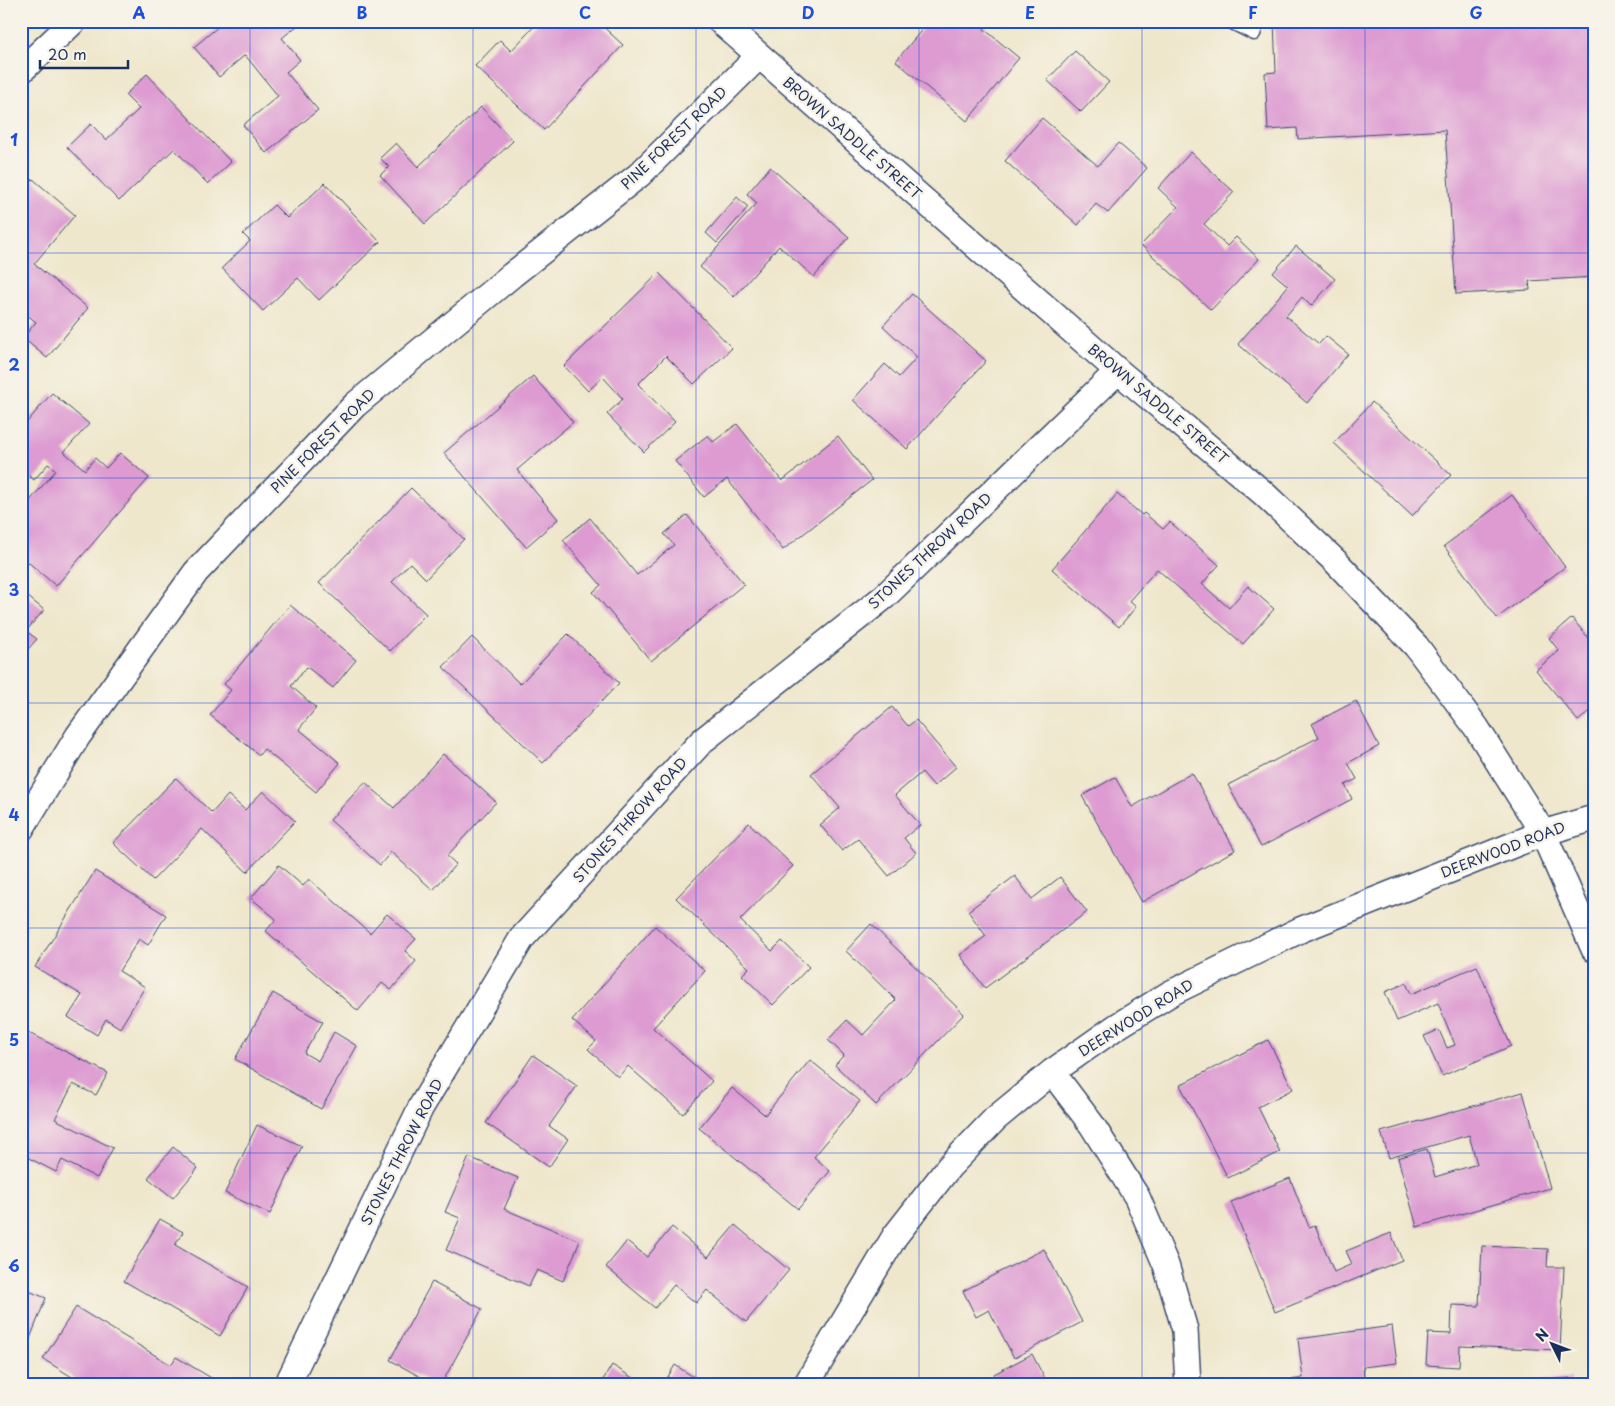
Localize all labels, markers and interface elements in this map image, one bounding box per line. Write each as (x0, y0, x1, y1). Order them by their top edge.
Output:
text: A (133, 0, 146, 24)
text: B (357, 0, 368, 24)
text: C (579, 0, 591, 24)
text: D (802, 0, 814, 24)
text: E (1025, 0, 1035, 24)
text: F (1248, 0, 1258, 24)
text: G (1469, 0, 1483, 24)
scale bar (40, 38, 128, 70)
text: 20 m (48, 42, 87, 65)
street label: BROWN SADDLE STREET (778, 71, 926, 204)
street label: PINE FOREST ROAD (616, 81, 731, 194)
text: 1 (10, 127, 18, 151)
street label: BROWN SADDLE STREET (1084, 339, 1233, 469)
text: 2 (8, 352, 20, 376)
street label: PINE FOREST ROAD (266, 384, 380, 498)
street label: STONES THROW ROAD (863, 488, 996, 614)
text: 3 (9, 577, 19, 601)
street label: STONES THROW ROAD (568, 752, 692, 887)
text: 4 (9, 802, 20, 826)
street label: DEERWOOD ROAD (1437, 816, 1568, 883)
street label: DEERWOOD ROAD (1074, 974, 1197, 1061)
text: 5 (9, 1027, 19, 1051)
street label: STONES THROW ROAD (355, 1075, 448, 1229)
text: 6 (8, 1253, 20, 1277)
north arrow (1528, 1318, 1578, 1368)
text: N (1530, 1324, 1553, 1346)

